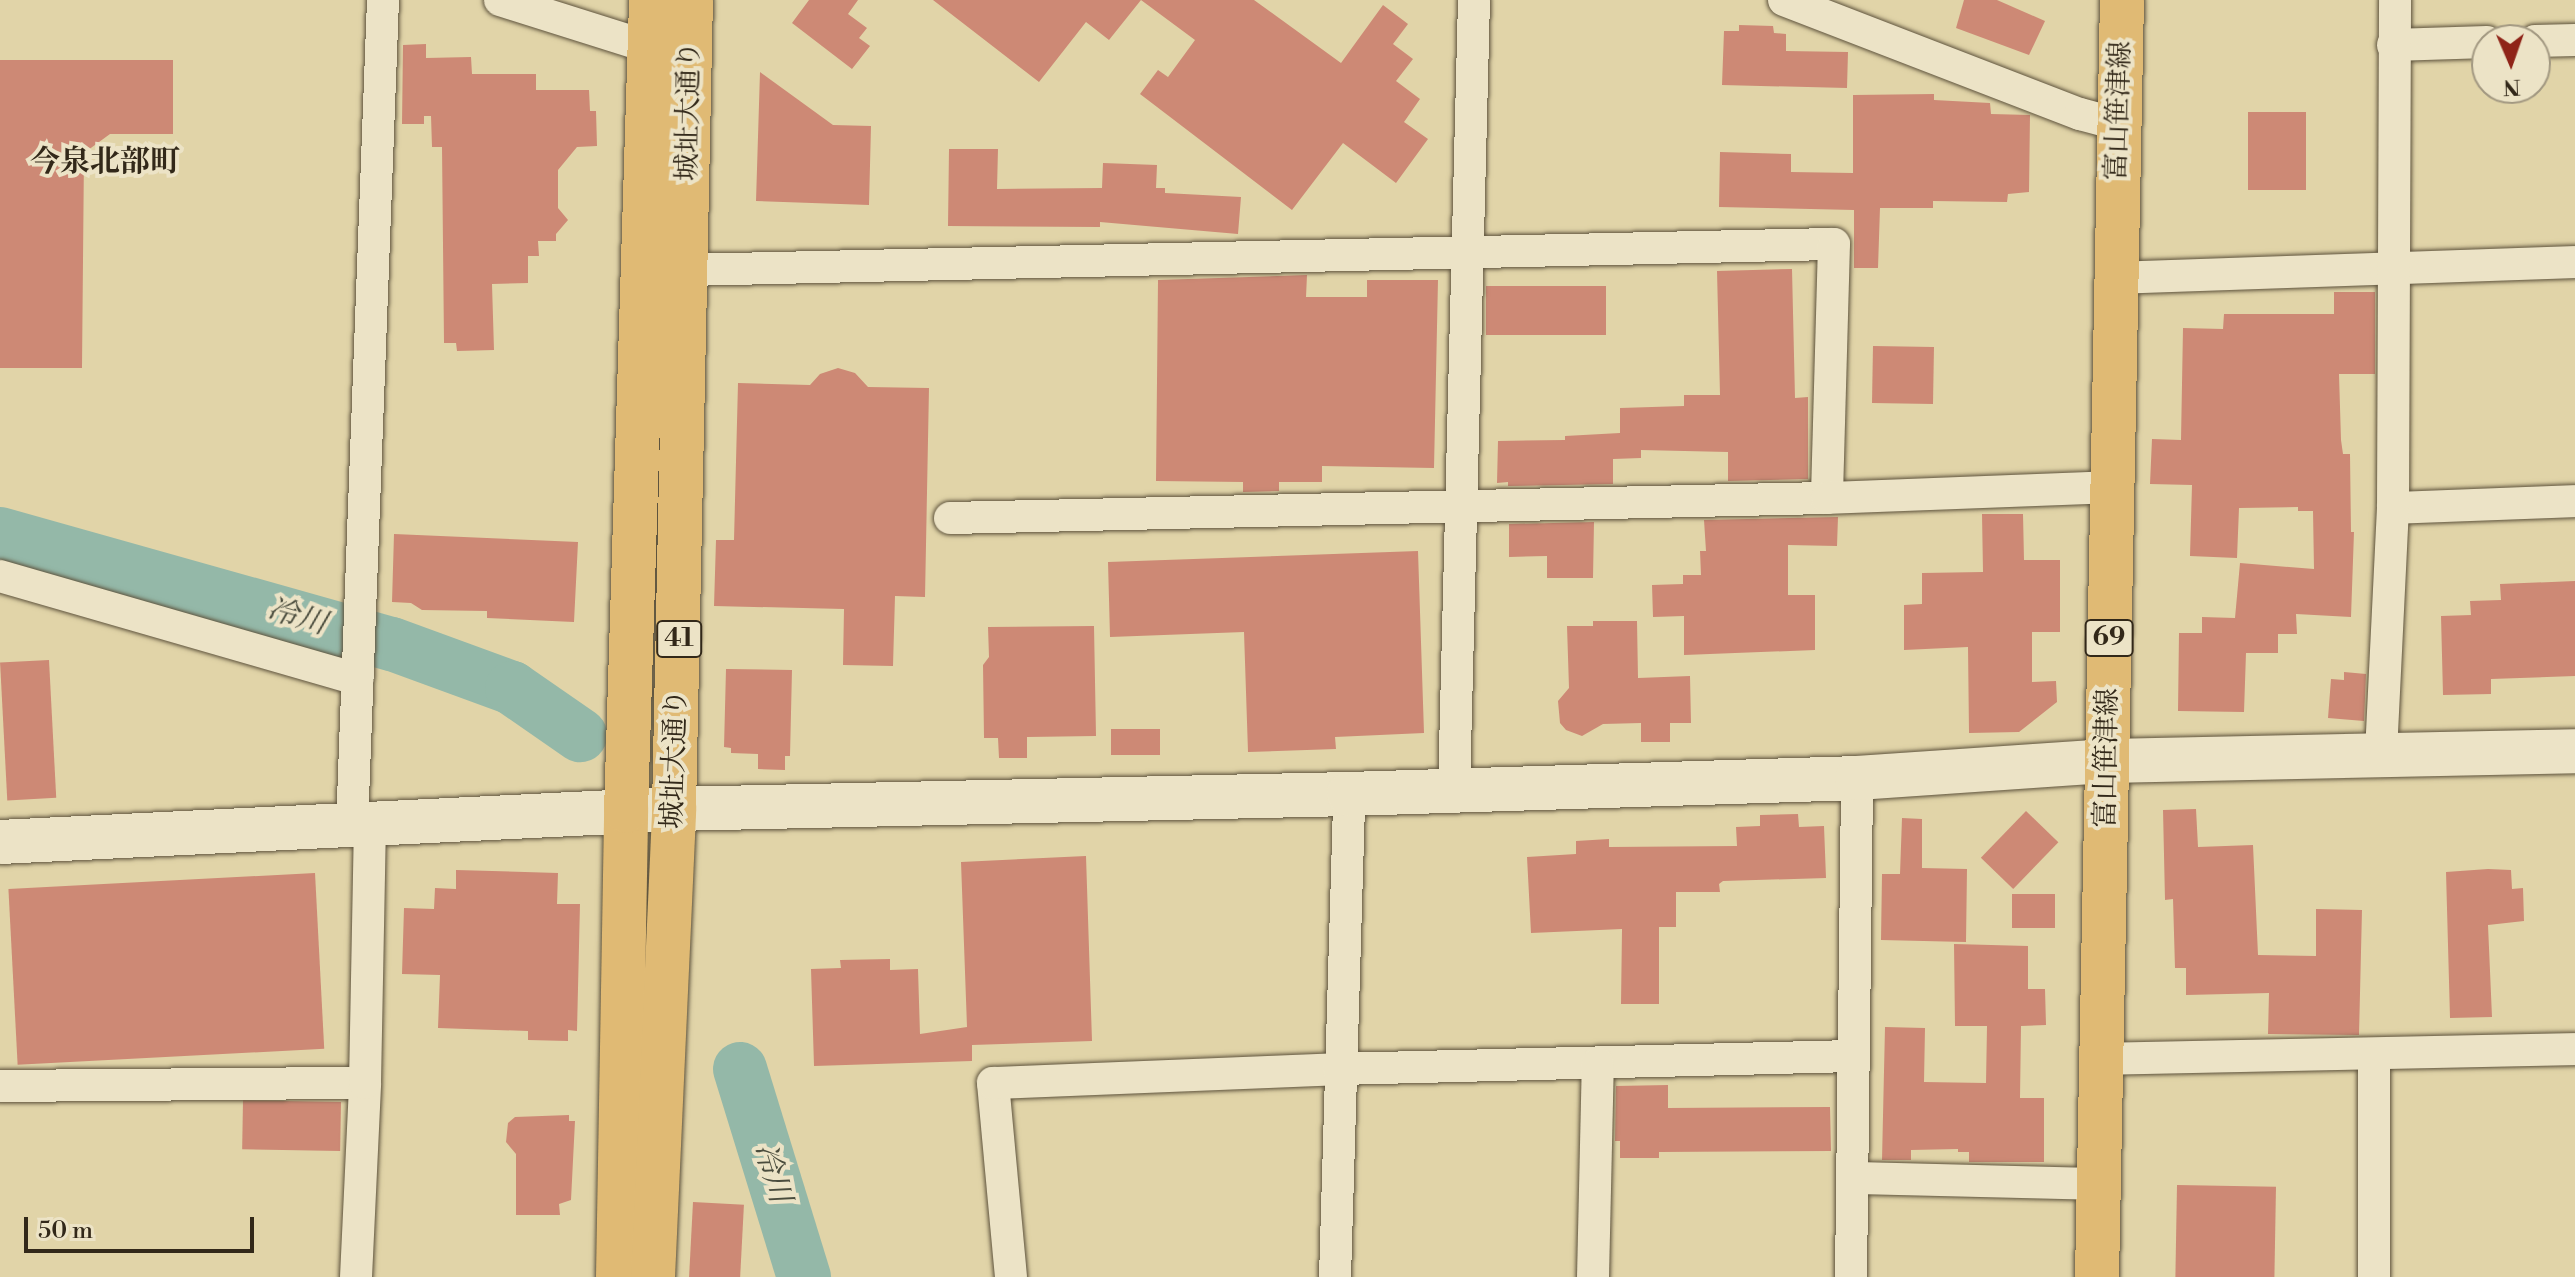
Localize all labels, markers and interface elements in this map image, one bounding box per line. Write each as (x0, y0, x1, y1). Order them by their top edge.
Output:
north arrow (2471, 24, 2551, 104)
street label: 富山笹津線 (2100, 40, 2138, 182)
street label: 城址大通り (671, 41, 707, 181)
text: N (2503, 73, 2521, 100)
district label: 今泉北部町 (30, 144, 180, 180)
water label: 冷川 (263, 591, 331, 643)
road number: 69 (2083, 616, 2135, 660)
road number: 41 (655, 617, 703, 661)
street label: 城址大通り (656, 688, 694, 830)
street label: 富山笹津線 (2089, 688, 2125, 828)
water label: 冷川 (746, 1139, 798, 1207)
scale bar (28, 1201, 258, 1251)
text: 50 m (38, 1216, 93, 1246)

